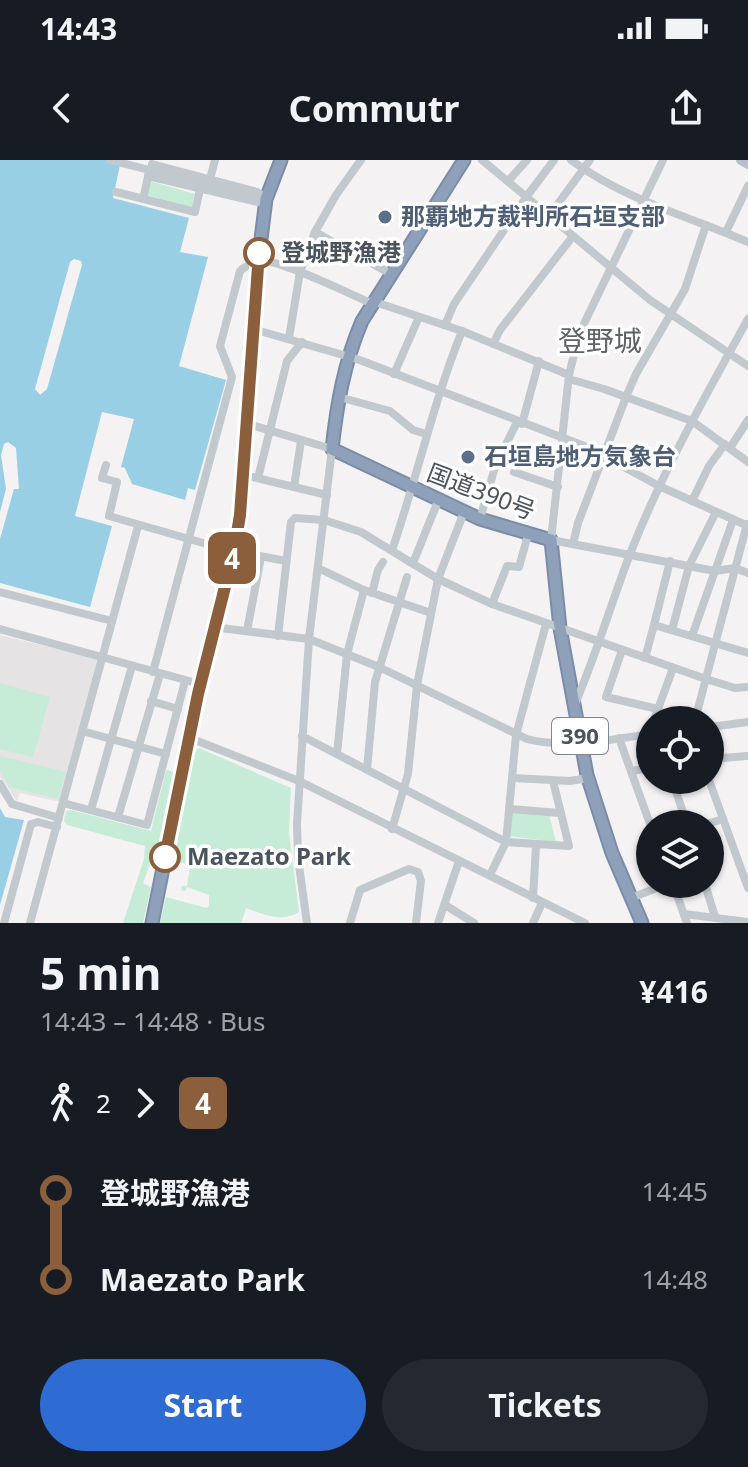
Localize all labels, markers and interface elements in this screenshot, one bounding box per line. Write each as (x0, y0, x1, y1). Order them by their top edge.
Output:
text: 14:43 (40, 8, 117, 49)
text: Commutr (289, 84, 459, 133)
icon: back (40, 86, 84, 130)
icon: share (664, 86, 708, 130)
place label: 那覇地方裁判所石垣支部 (401, 199, 665, 232)
marker: 那覇地方裁判所石垣支部 (376, 208, 394, 226)
place label: 登城野漁港 (281, 235, 401, 268)
marker: 登城野漁港 (244, 238, 274, 268)
district label: 登野城 (558, 321, 642, 359)
place label: 石垣島地方気象台 (484, 439, 676, 472)
marker: 石垣島地方気象台 (459, 448, 477, 466)
street label: 国道390号 (423, 455, 540, 526)
line badge: 4 (206, 532, 258, 584)
text: 4 (224, 539, 240, 577)
map controls (636, 706, 724, 898)
button: locate (636, 706, 724, 794)
road number: 390 (552, 718, 608, 754)
button: layers (636, 810, 724, 898)
place label: Maezato Park (187, 839, 351, 872)
marker: Maezato Park (150, 842, 180, 872)
text: 5 min (40, 943, 161, 1003)
text: ¥416 (639, 971, 708, 1012)
text: 14:43 – 14:48 · Bus (40, 1003, 265, 1039)
icon: walk (40, 1081, 84, 1125)
icon: forward (123, 1081, 167, 1125)
text: 4 (195, 1084, 211, 1122)
text: 2 (96, 1085, 111, 1121)
text: 登城野漁港 (100, 1172, 250, 1213)
text: 14:45 (642, 1173, 708, 1209)
text: Maezato Park (100, 1259, 305, 1300)
text: 14:48 (642, 1261, 708, 1297)
button: Start (40, 1359, 366, 1451)
button: Tickets (382, 1359, 708, 1451)

